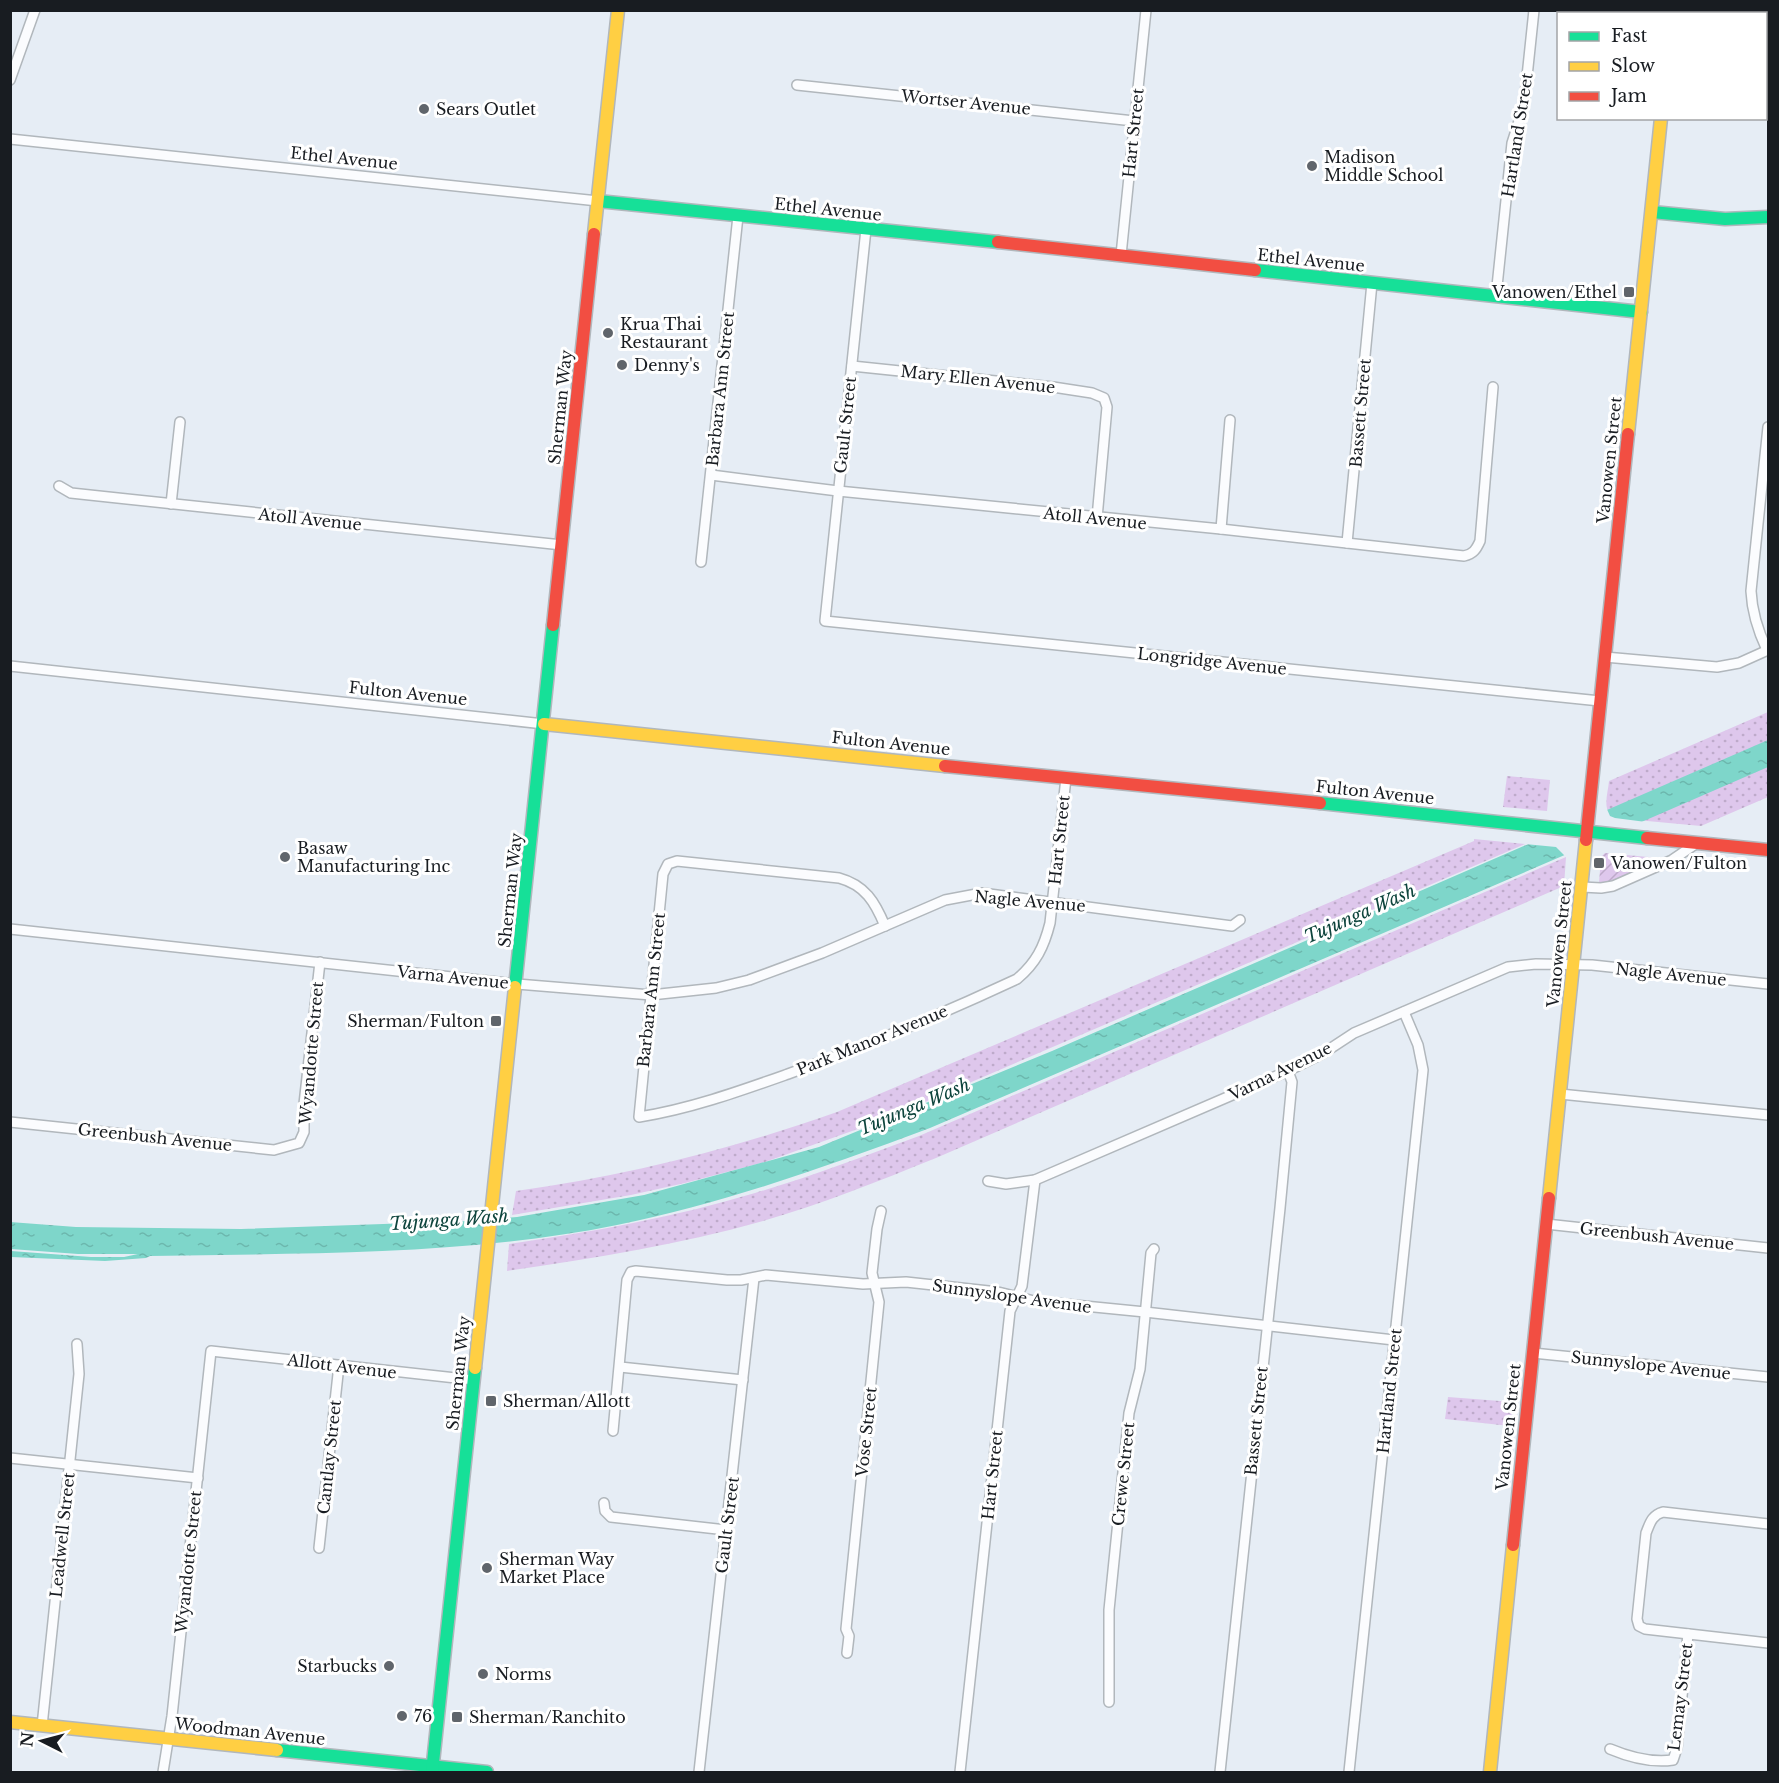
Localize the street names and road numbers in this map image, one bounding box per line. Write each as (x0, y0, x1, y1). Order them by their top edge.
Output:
street label: Hartland Street (1497, 71, 1537, 199)
street label: Wortser Avenue (899, 85, 1032, 119)
street label: Hart Street (1118, 87, 1148, 179)
street label: Ethel Avenue (289, 142, 399, 174)
street label: Ethel Avenue (773, 193, 883, 225)
street label: Ethel Avenue (1256, 244, 1366, 276)
street label: Barbara Ann Street (702, 311, 738, 467)
street label: Sherman Way (544, 348, 576, 465)
street label: Bassett Street (1345, 358, 1375, 468)
street label: Mary Ellen Avenue (900, 361, 1056, 397)
street label: Gault Street (830, 375, 860, 475)
street label: Vanowen Street (1592, 396, 1626, 525)
street label: Atoll Avenue (1041, 503, 1148, 533)
street label: Atoll Avenue (256, 504, 363, 534)
street label: Longridge Avenue (1136, 643, 1288, 679)
street label: Fulton Avenue (348, 677, 468, 709)
street label: Fulton Avenue (831, 727, 951, 759)
street label: Fulton Avenue (1315, 776, 1435, 808)
street label: Hart Street (1044, 794, 1074, 886)
street label: Sherman Way (494, 831, 526, 948)
street label: Vanowen Street (1542, 880, 1576, 1009)
street label: Nagle Avenue (974, 886, 1086, 916)
street label: Barbara Ann Street (633, 912, 669, 1068)
street label: Nagle Avenue (1614, 958, 1728, 990)
street label: Varna Avenue (395, 961, 510, 993)
street label: Wyandotte Street (295, 981, 327, 1126)
street label: Park Manor Avenue (793, 1000, 951, 1080)
street label: Varna Avenue (1224, 1037, 1335, 1105)
street label: Greenbush Avenue (77, 1119, 233, 1155)
street label: Greenbush Avenue (1579, 1218, 1735, 1254)
street label: Sunnyslope Avenue (931, 1275, 1093, 1317)
street label: Sherman Way (442, 1314, 474, 1431)
street label: Hartland Street (1372, 1327, 1406, 1455)
street label: Sunnyslope Avenue (1570, 1347, 1732, 1383)
street label: Allott Avenue (285, 1349, 398, 1383)
street label: Vanowen Street (1491, 1363, 1525, 1492)
street label: Bassett Street (1240, 1365, 1272, 1477)
street label: Vose Street (851, 1386, 881, 1479)
street label: Cantlay Street (313, 1399, 345, 1515)
street label: Crewe Street (1108, 1421, 1138, 1527)
street label: Hart Street (977, 1429, 1007, 1521)
street label: Leadwell Street (45, 1471, 79, 1599)
street label: Gault Street (711, 1475, 743, 1575)
street label: Wyandotte Street (170, 1490, 205, 1635)
street label: Lemay Street (1663, 1642, 1697, 1752)
street label: Woodman Avenue (173, 1713, 326, 1749)

